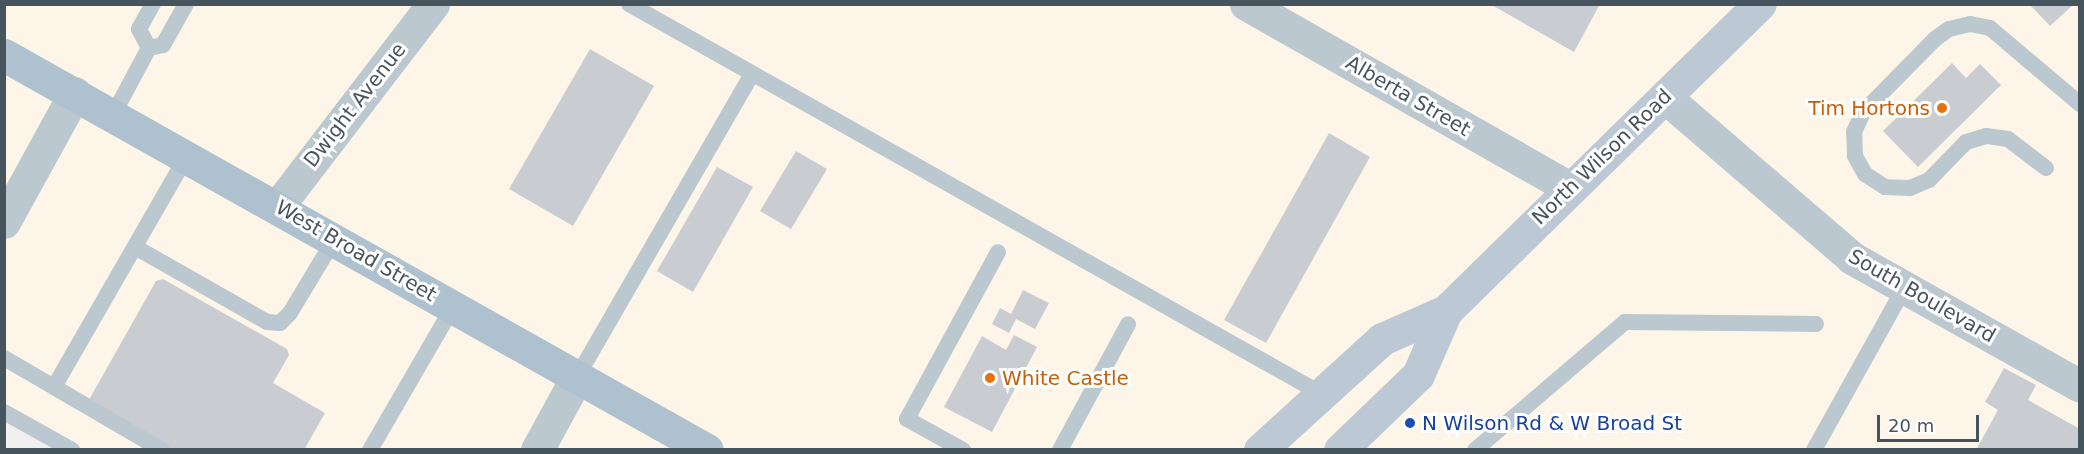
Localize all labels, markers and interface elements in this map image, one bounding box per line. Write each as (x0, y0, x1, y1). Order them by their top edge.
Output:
street label: Dwight Avenue (299, 38, 411, 172)
street label: Alberta Street (1342, 51, 1474, 141)
street label: North Wilson Road (1527, 84, 1677, 230)
place label: Tim Hortons (1808, 96, 1930, 120)
marker: Tim Hortons (1935, 101, 1949, 115)
street label: West Broad Street (271, 195, 441, 307)
street label: South Boulevard (1844, 244, 2000, 348)
place label: White Castle (1002, 366, 1129, 390)
marker: White Castle (983, 371, 997, 385)
scale bar (1880, 403, 1982, 441)
place label: N Wilson Rd & W Broad St (1422, 411, 1682, 435)
text: 20 m (1888, 415, 1934, 436)
marker: N Wilson Rd & W Broad St (1403, 416, 1417, 430)

